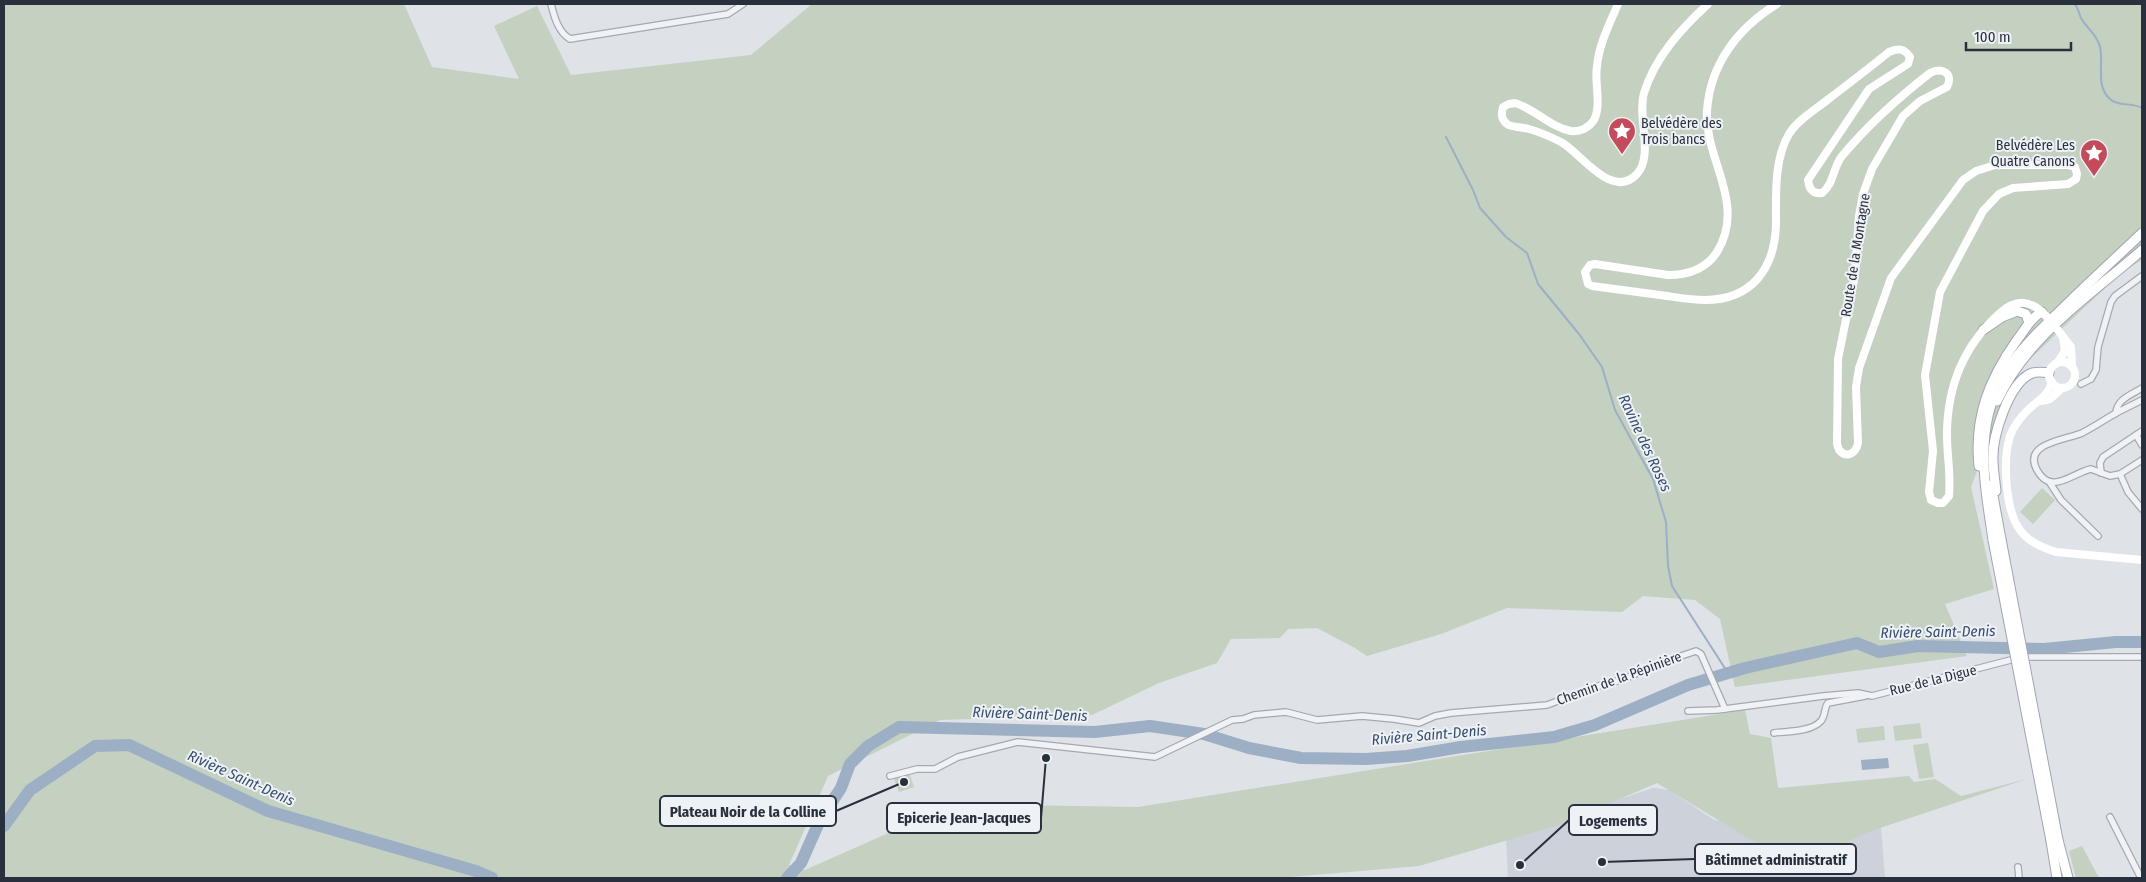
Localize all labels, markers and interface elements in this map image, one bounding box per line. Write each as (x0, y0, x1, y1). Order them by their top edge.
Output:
scale bar (1966, 20, 2071, 52)
text: 100 m (1974, 28, 2011, 46)
place label: Belvédère des Trois bancs (1641, 115, 1722, 148)
place icon: Belvédère des Trois bancs (1607, 116, 1637, 155)
place label: Belvédère Les Quatre Canons (1991, 137, 2075, 170)
place icon: Belvédère Les Quatre Canons (2079, 138, 2109, 177)
street label: Route de la Montagne (1837, 192, 1874, 318)
water label: Ravine des Roses (1615, 392, 1676, 495)
water label: Rivière Saint-Denis (1880, 622, 1996, 642)
street label: Chemin de la Pépinière (1554, 648, 1684, 709)
street label: Rue de la Digue (1888, 661, 1978, 699)
water label: Rivière Saint-Denis (972, 703, 1088, 725)
water label: Rivière Saint-Denis (1371, 721, 1488, 749)
water label: Rivière Saint-Denis (185, 746, 298, 810)
callout: Plateau Noir de la Colline (660, 796, 836, 826)
text: Plateau Noir de la Colline (670, 803, 827, 821)
callout: Epicerie Jean-Jacques (887, 803, 1041, 833)
callout: Logements (1569, 805, 1657, 835)
text: Epicerie Jean-Jacques (897, 809, 1031, 827)
text: Logements (1579, 812, 1648, 830)
callout: Bâtimnet administratif (1695, 844, 1856, 874)
text: Bâtimnet administratif (1705, 851, 1848, 869)

